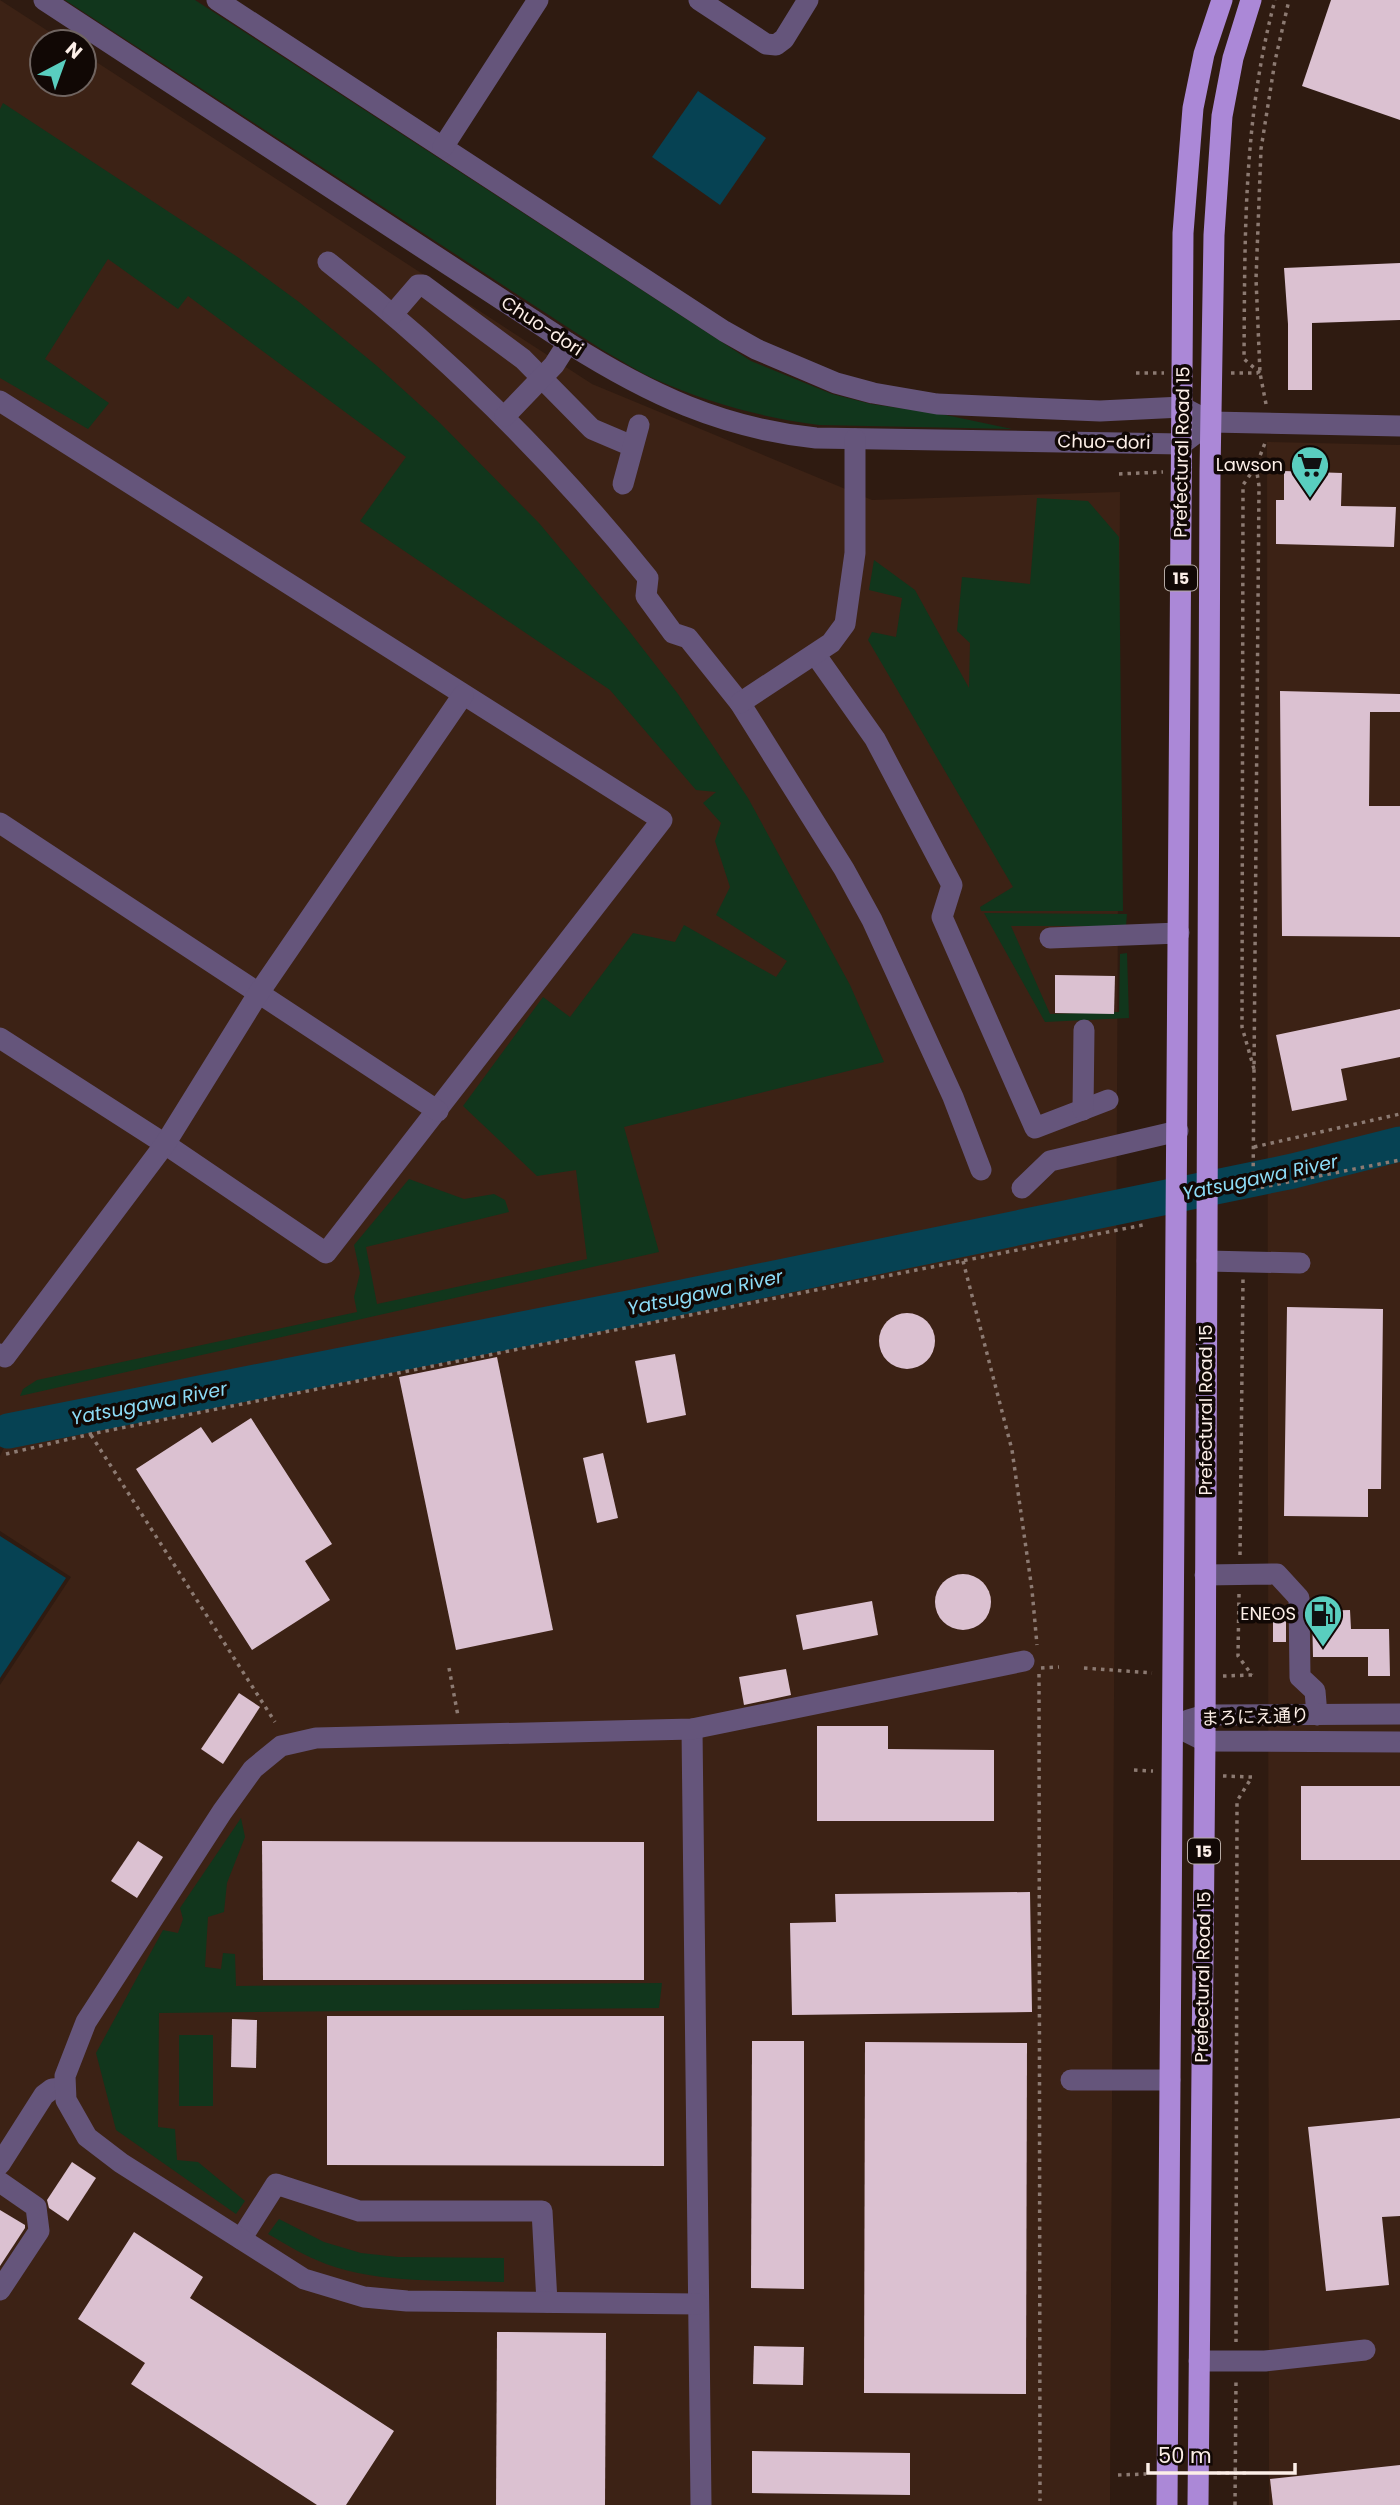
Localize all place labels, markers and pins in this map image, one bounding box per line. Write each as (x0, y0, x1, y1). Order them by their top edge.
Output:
supermarket icon: Lawson (1289, 444, 1331, 499)
place label: Lawson (1216, 452, 1283, 477)
fuel station icon: ENEOS (1302, 1593, 1344, 1648)
place label: ENEOS (1240, 1601, 1296, 1626)

